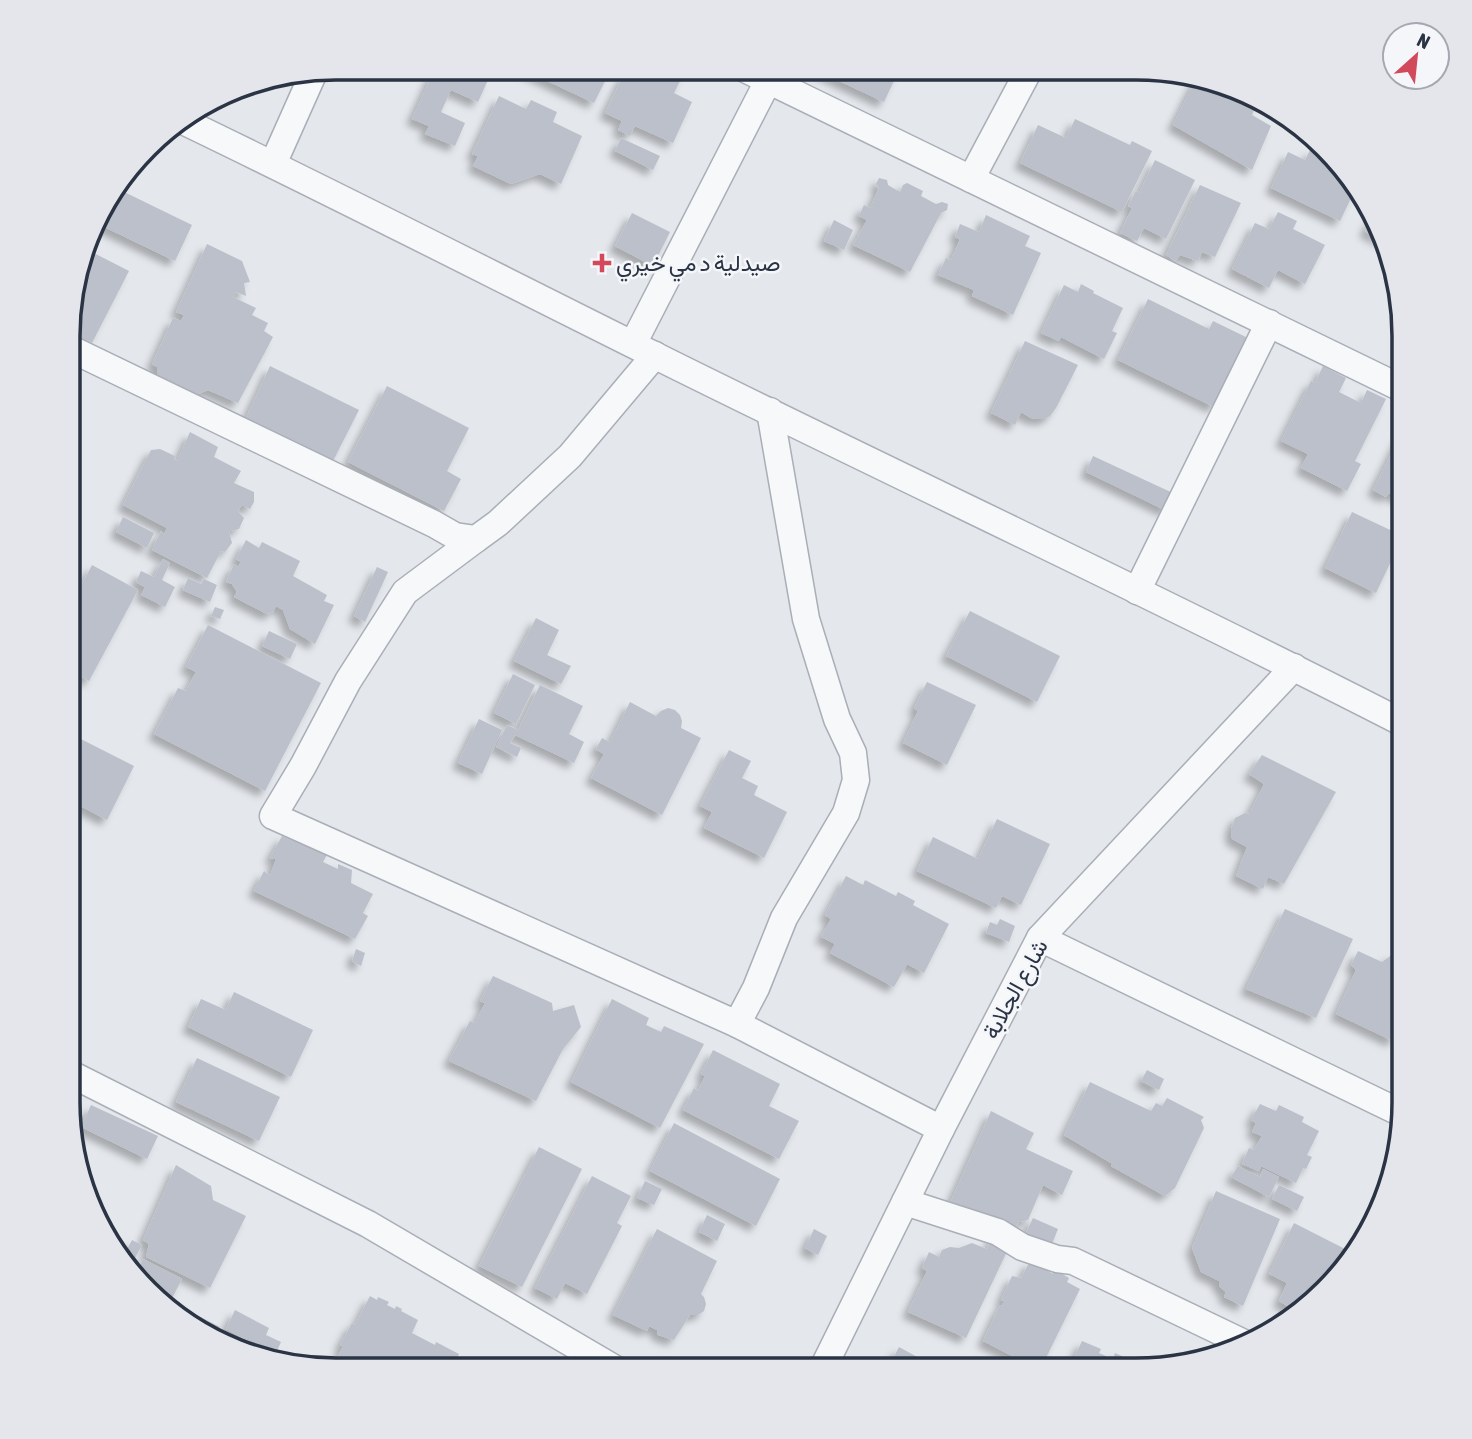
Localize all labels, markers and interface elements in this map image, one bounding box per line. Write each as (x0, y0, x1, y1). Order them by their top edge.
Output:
north arrow (1381, 21, 1451, 91)
text: N (1414, 29, 1434, 53)
place label: صيدلية د مي خيري (616, 250, 780, 282)
marker: صيدلية د مي خيري (594, 255, 610, 271)
street label: شارع الجلابة (977, 935, 1056, 1045)

